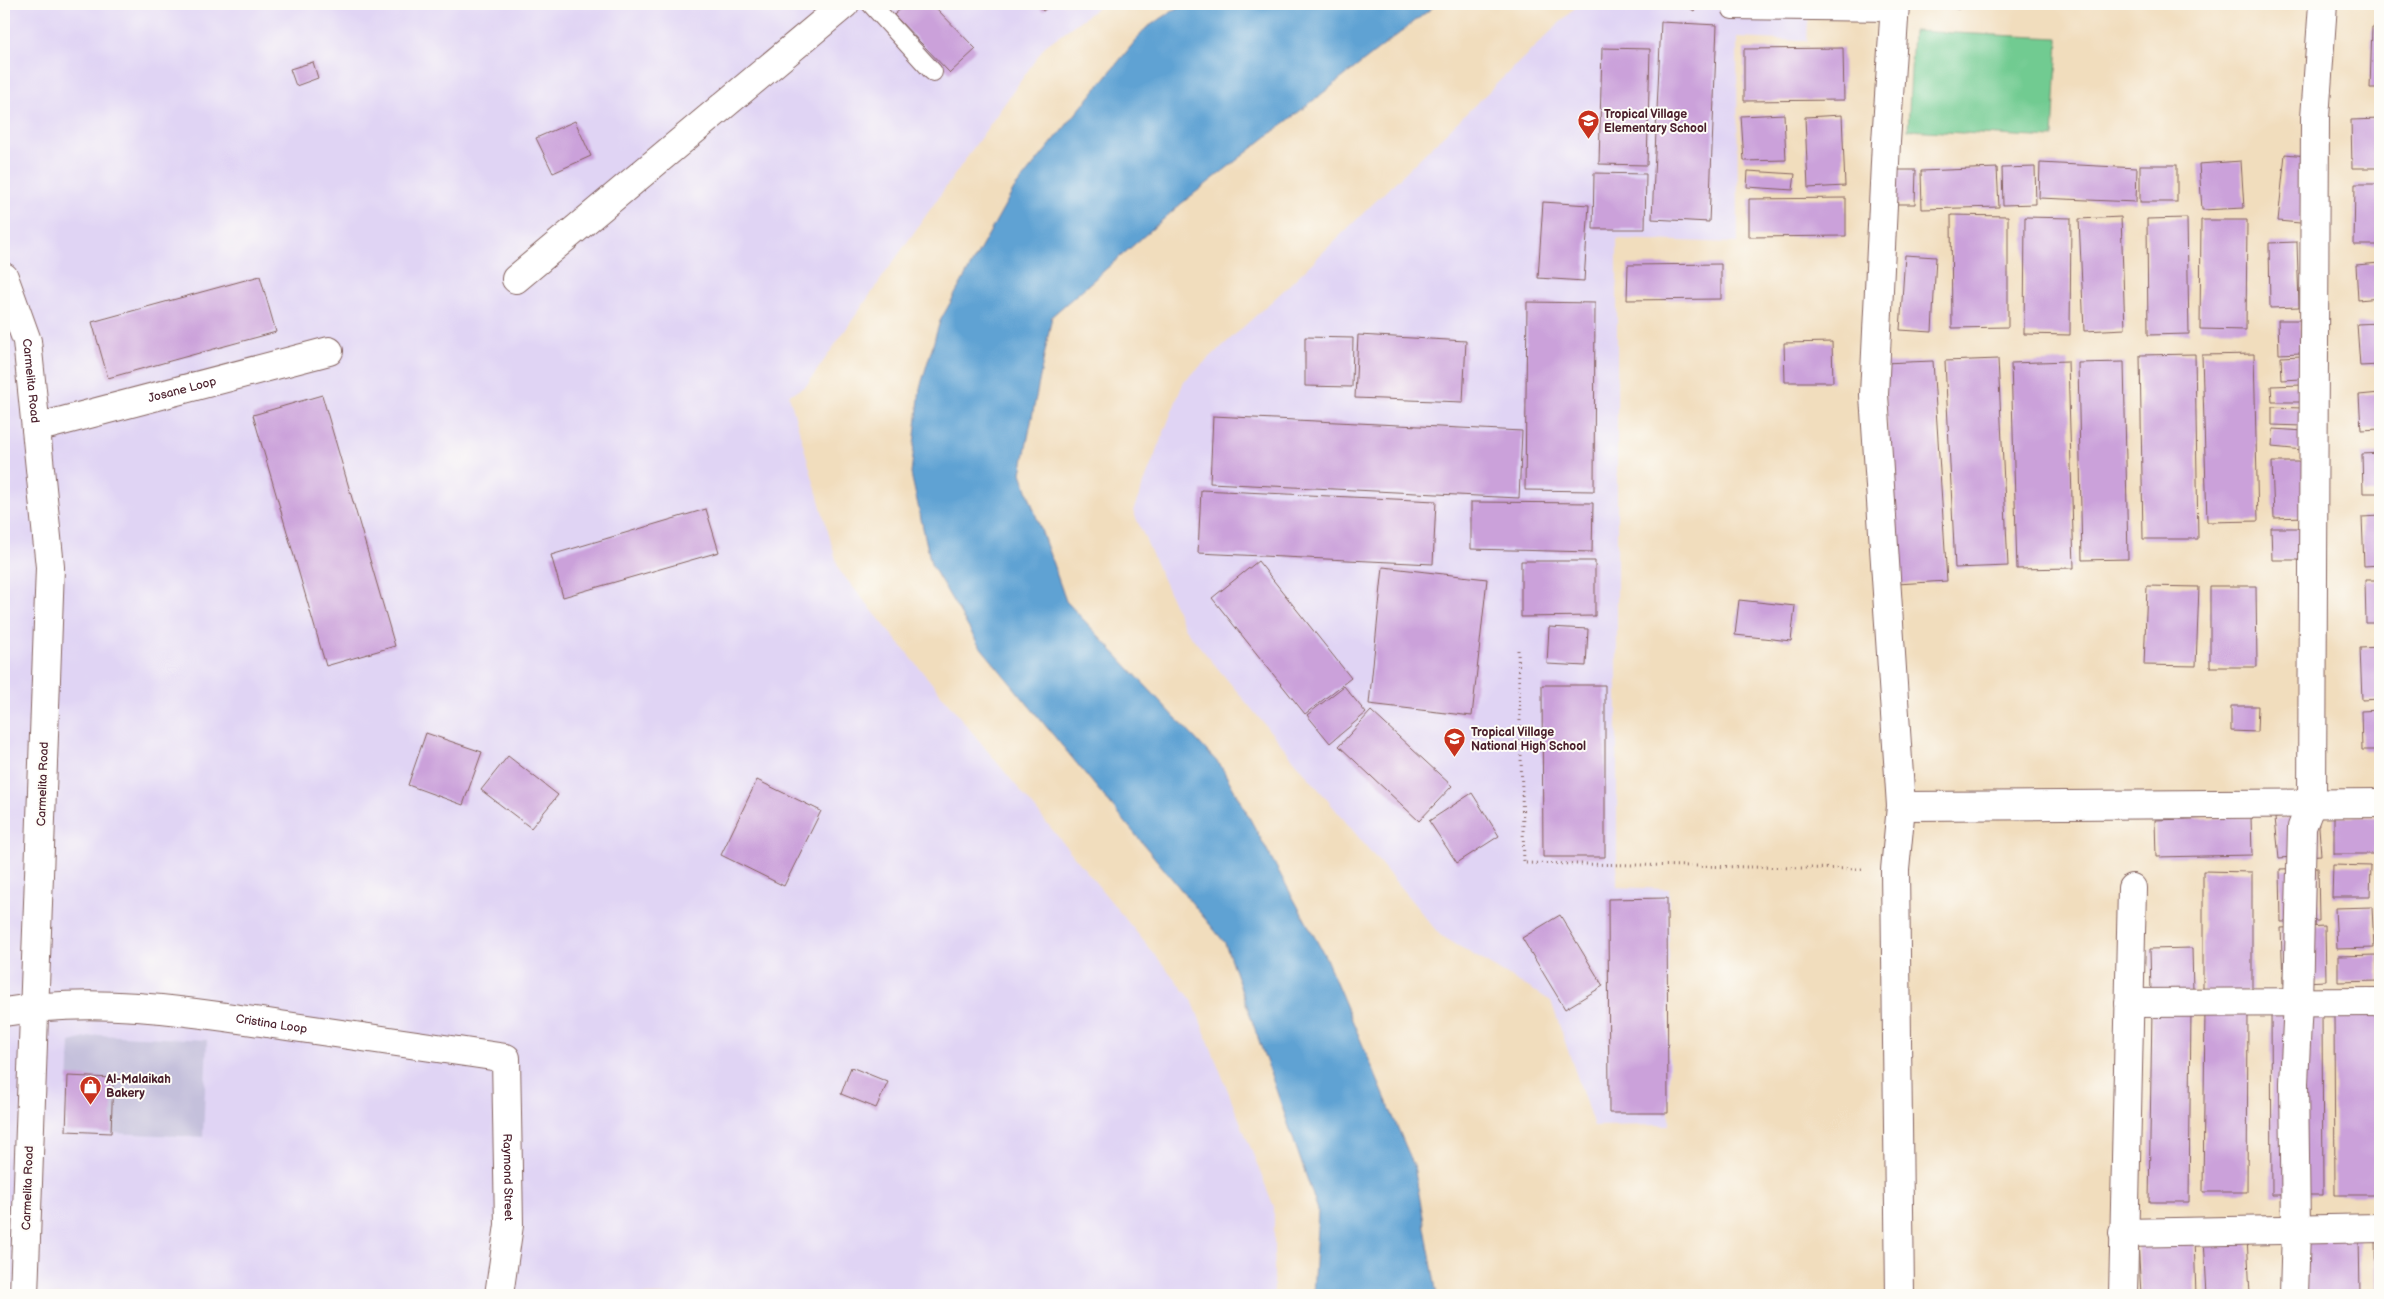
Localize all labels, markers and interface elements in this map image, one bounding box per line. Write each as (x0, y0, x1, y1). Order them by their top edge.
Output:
place label: Tropical Village Elementary School (1604, 107, 1707, 136)
school or university icon: Tropical Village Elementary School (1576, 109, 1600, 140)
street label: Carmelita Road (19, 338, 43, 424)
street label: Josane Loop (146, 373, 218, 406)
place label: Tropical Village National High School (1471, 725, 1586, 754)
school or university icon: Tropical Village National High School (1443, 727, 1467, 758)
street label: Carmelita Road (34, 741, 52, 827)
street label: Cristina Loop (235, 1011, 308, 1036)
place label: Al-Malaikah Bakery (105, 1072, 171, 1101)
shop icon: Al-Malaikah Bakery (78, 1074, 102, 1105)
street label: Raymond Street (500, 1133, 516, 1221)
street label: Carmelita Road (19, 1145, 37, 1231)

